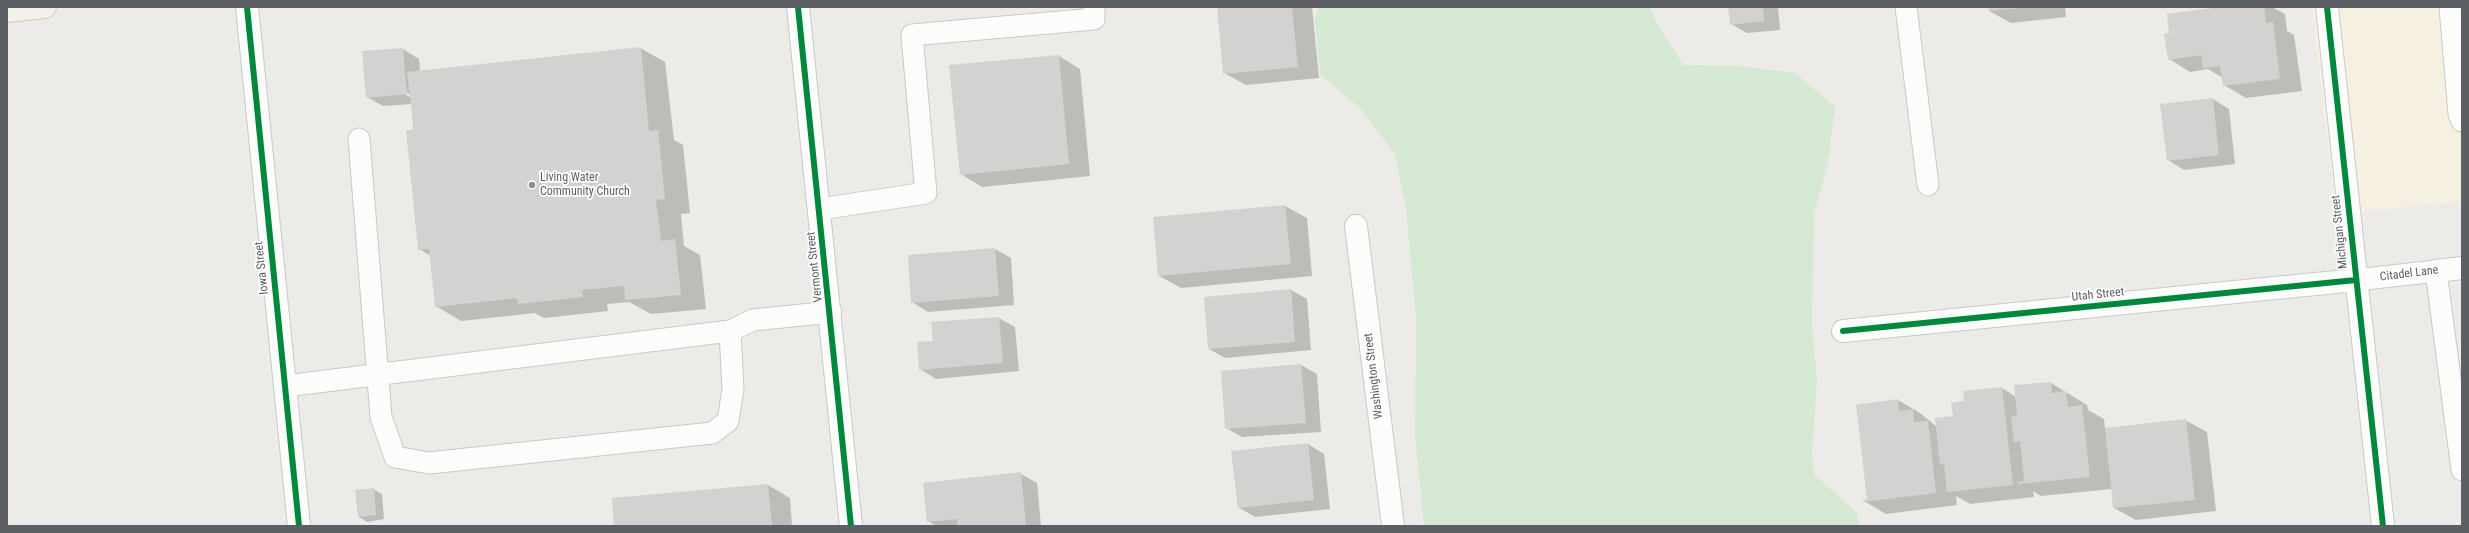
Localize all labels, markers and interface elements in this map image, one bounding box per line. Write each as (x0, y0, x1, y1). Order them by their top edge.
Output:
place label: Living Water Community Church (540, 171, 630, 199)
marker: Living Water Community Church (527, 180, 537, 190)
street label: Michigan Street (2329, 194, 2351, 270)
street label: Vermont Street (804, 231, 826, 303)
street label: Iowa Street (252, 241, 272, 295)
street label: Citadel Lane (2379, 263, 2439, 285)
street label: Utah Street (2071, 285, 2125, 305)
street label: Washington Street (1362, 332, 1386, 420)

